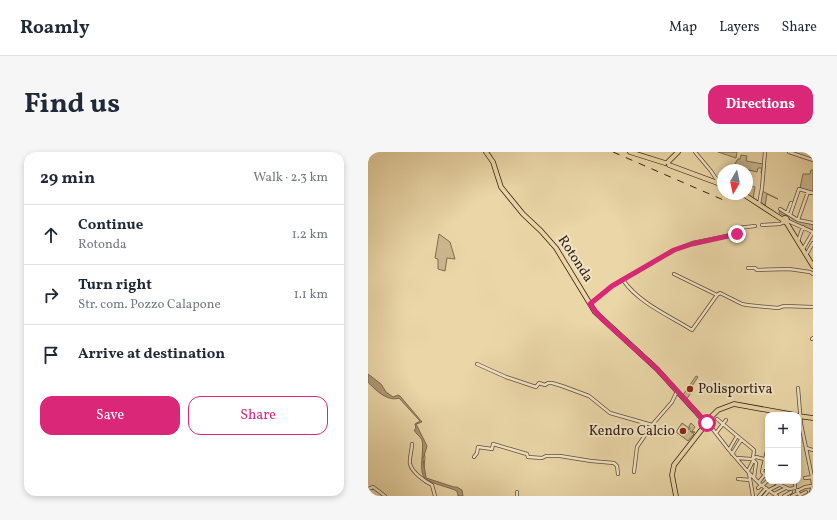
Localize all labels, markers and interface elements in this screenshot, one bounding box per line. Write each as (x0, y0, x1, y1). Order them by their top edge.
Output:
text: Roamly (20, 15, 90, 41)
text: Map (669, 18, 697, 37)
text: Layers (719, 18, 759, 37)
text: Share (781, 18, 817, 37)
text: Find us (24, 85, 120, 124)
button: Directions (708, 85, 813, 124)
north arrow (717, 164, 753, 200)
text: 29 min (40, 167, 95, 190)
text: Walk · 2.3 km (253, 169, 328, 187)
text: Continue (78, 215, 143, 236)
icon: ahead (40, 224, 62, 246)
route end (728, 225, 746, 243)
text: 1.2 km (292, 226, 328, 244)
street label: Rotonda (553, 232, 597, 286)
text: Rotonda (78, 236, 126, 254)
text: Turn right (78, 275, 152, 296)
icon: right (40, 284, 62, 306)
text: 1.1 km (294, 286, 328, 304)
text: Str. com. Pozzo Calapone (78, 296, 221, 314)
icon: arrive (40, 344, 62, 366)
text: Arrive at destination (78, 344, 225, 365)
place label: Polisportiva (698, 380, 772, 399)
marker: Polisportiva (685, 384, 695, 394)
button: Save (40, 396, 180, 435)
button: Share (188, 396, 328, 435)
map controls (765, 412, 801, 484)
button: + (765, 412, 801, 448)
route start (698, 414, 716, 432)
place label: Kendro Calcio (589, 422, 675, 441)
marker: Kendro Calcio (678, 426, 688, 436)
button: − (765, 448, 801, 484)

